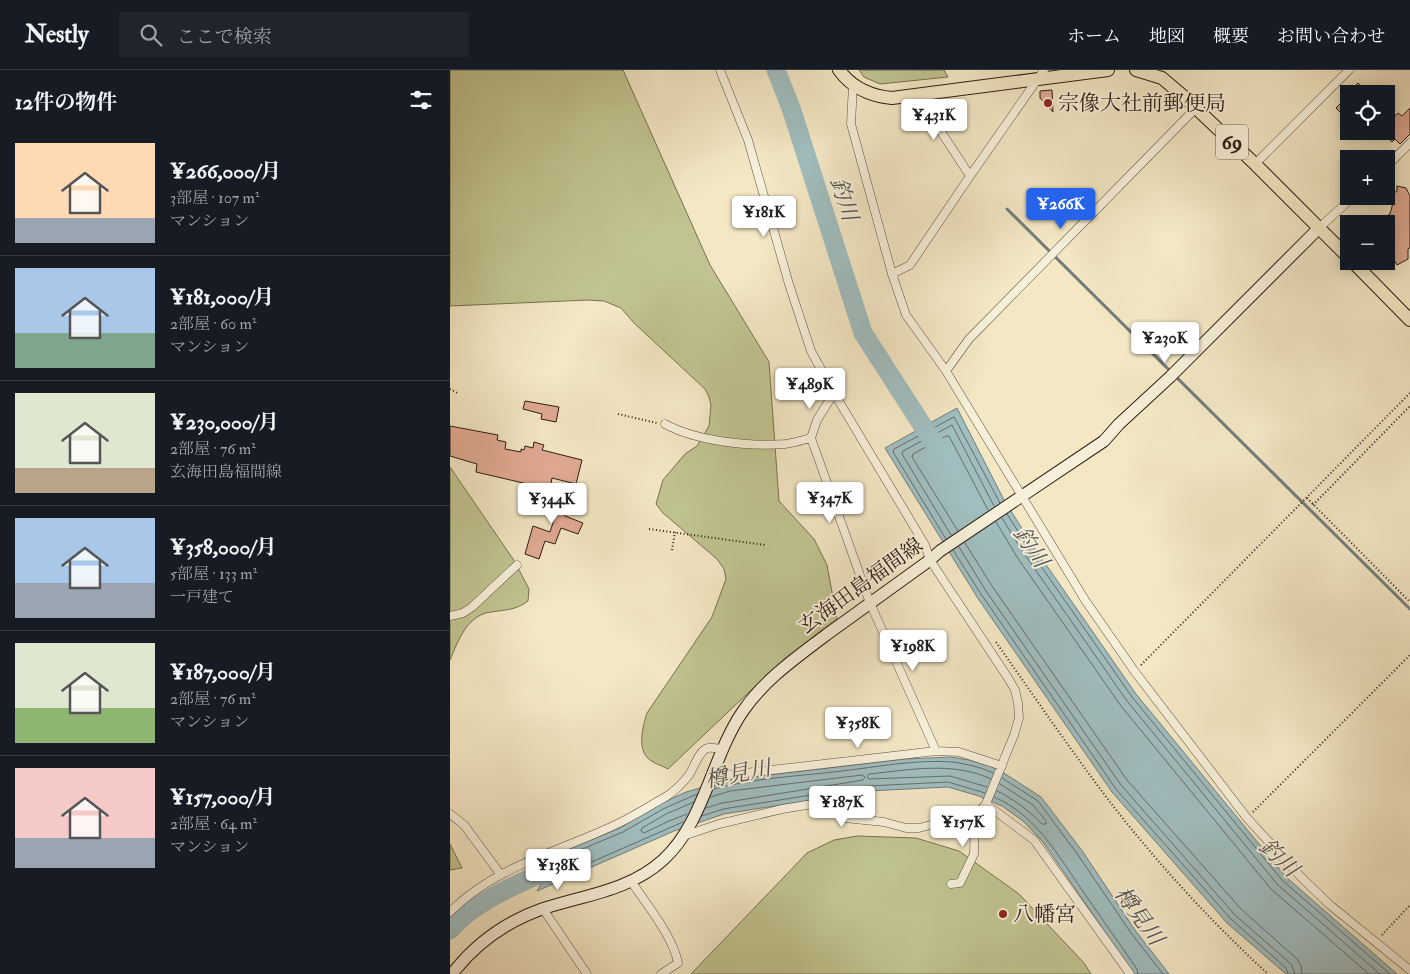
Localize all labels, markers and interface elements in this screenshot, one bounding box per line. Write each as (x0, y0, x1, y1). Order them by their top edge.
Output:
search box (119, 12, 469, 57)
text: Nestly (25, 19, 89, 50)
icon: search (137, 21, 165, 49)
text: ここで検索 (177, 25, 272, 49)
text: ホーム (1067, 25, 1121, 48)
text: 地図 (1149, 25, 1185, 48)
text: 概要 (1213, 25, 1249, 48)
text: お問い合わせ (1277, 25, 1385, 48)
map controls (1340, 85, 1395, 270)
button: locate (1340, 85, 1395, 140)
icon: filters (407, 86, 435, 114)
text: 12件の物件 (15, 89, 117, 116)
place label: 宗像大社前郵便局 (1058, 90, 1226, 117)
marker: 宗像大社前郵便局 (1042, 97, 1054, 109)
pin: ¥431K (899, 98, 969, 141)
text: ¥431K (912, 105, 956, 125)
road number: 69 (1216, 124, 1248, 160)
button: + (1340, 150, 1395, 205)
text: ¥266,000/月 (170, 158, 281, 185)
icon: home (55, 163, 115, 223)
water label: 釣川 (824, 174, 865, 226)
text: 3部屋 · 107 m² (170, 188, 259, 208)
pin: ¥266K (1026, 188, 1096, 230)
text: ¥266K (1037, 194, 1085, 214)
pin: ¥181K (729, 196, 799, 238)
text: ¥181K (743, 202, 785, 222)
text: マンション (170, 211, 249, 231)
button: − (1340, 215, 1395, 270)
text: ¥181,000/月 (170, 284, 274, 311)
icon: home (55, 288, 115, 348)
text: 2部屋 · 60 m² (170, 314, 257, 334)
pin: ¥230K (1130, 322, 1200, 364)
text: ¥230K (1142, 328, 1188, 348)
text: マンション (170, 337, 249, 357)
pin: ¥489K (775, 368, 845, 410)
text: ¥489K (786, 374, 834, 394)
text: ¥230,000/月 (170, 409, 279, 436)
icon: home (55, 413, 115, 473)
text: 2部屋 · 76 m² (170, 439, 256, 459)
text: 玄海田島福間線 (170, 462, 282, 482)
pin: ¥344K (517, 482, 587, 525)
pin: ¥347K (795, 482, 865, 524)
text: ¥347K (808, 488, 852, 508)
text: ¥344K (529, 489, 575, 509)
water label: 釣川 (1007, 521, 1056, 575)
street label: 玄海田島福間線 (794, 532, 928, 640)
text: ¥358,000/月 (170, 534, 277, 561)
icon: home (55, 538, 115, 598)
text: 5部屋 · 133 m² (170, 564, 257, 584)
text: 一戸建て (170, 587, 234, 607)
pin: ¥198K (878, 630, 948, 672)
text: ¥198K (891, 636, 935, 656)
text: ¥187,000/月 (170, 659, 276, 686)
icon: home (55, 663, 115, 723)
text: 2部屋 · 76 m² (170, 689, 256, 709)
pin: ¥358K (823, 706, 893, 749)
text: マンション (170, 712, 249, 732)
text: ¥358K (836, 713, 880, 733)
water label: 樽見川 (703, 754, 775, 794)
text: ¥157,000/月 (170, 784, 275, 811)
pin: ¥187K (807, 786, 877, 828)
icon: home (55, 788, 115, 848)
text: ¥187K (820, 792, 864, 812)
pin: ¥157K (928, 806, 998, 848)
text: ¥157K (941, 812, 985, 832)
text: 2部屋 · 64 m² (170, 814, 257, 834)
water label: 釣川 (1253, 833, 1306, 885)
text: マンション (170, 837, 249, 857)
pin: ¥138K (523, 848, 593, 891)
text: ¥138K (537, 855, 579, 875)
water label: 樽見川 (1108, 881, 1171, 953)
place label: 八幡宮 (1013, 901, 1076, 928)
marker: 八幡宮 (997, 908, 1009, 920)

